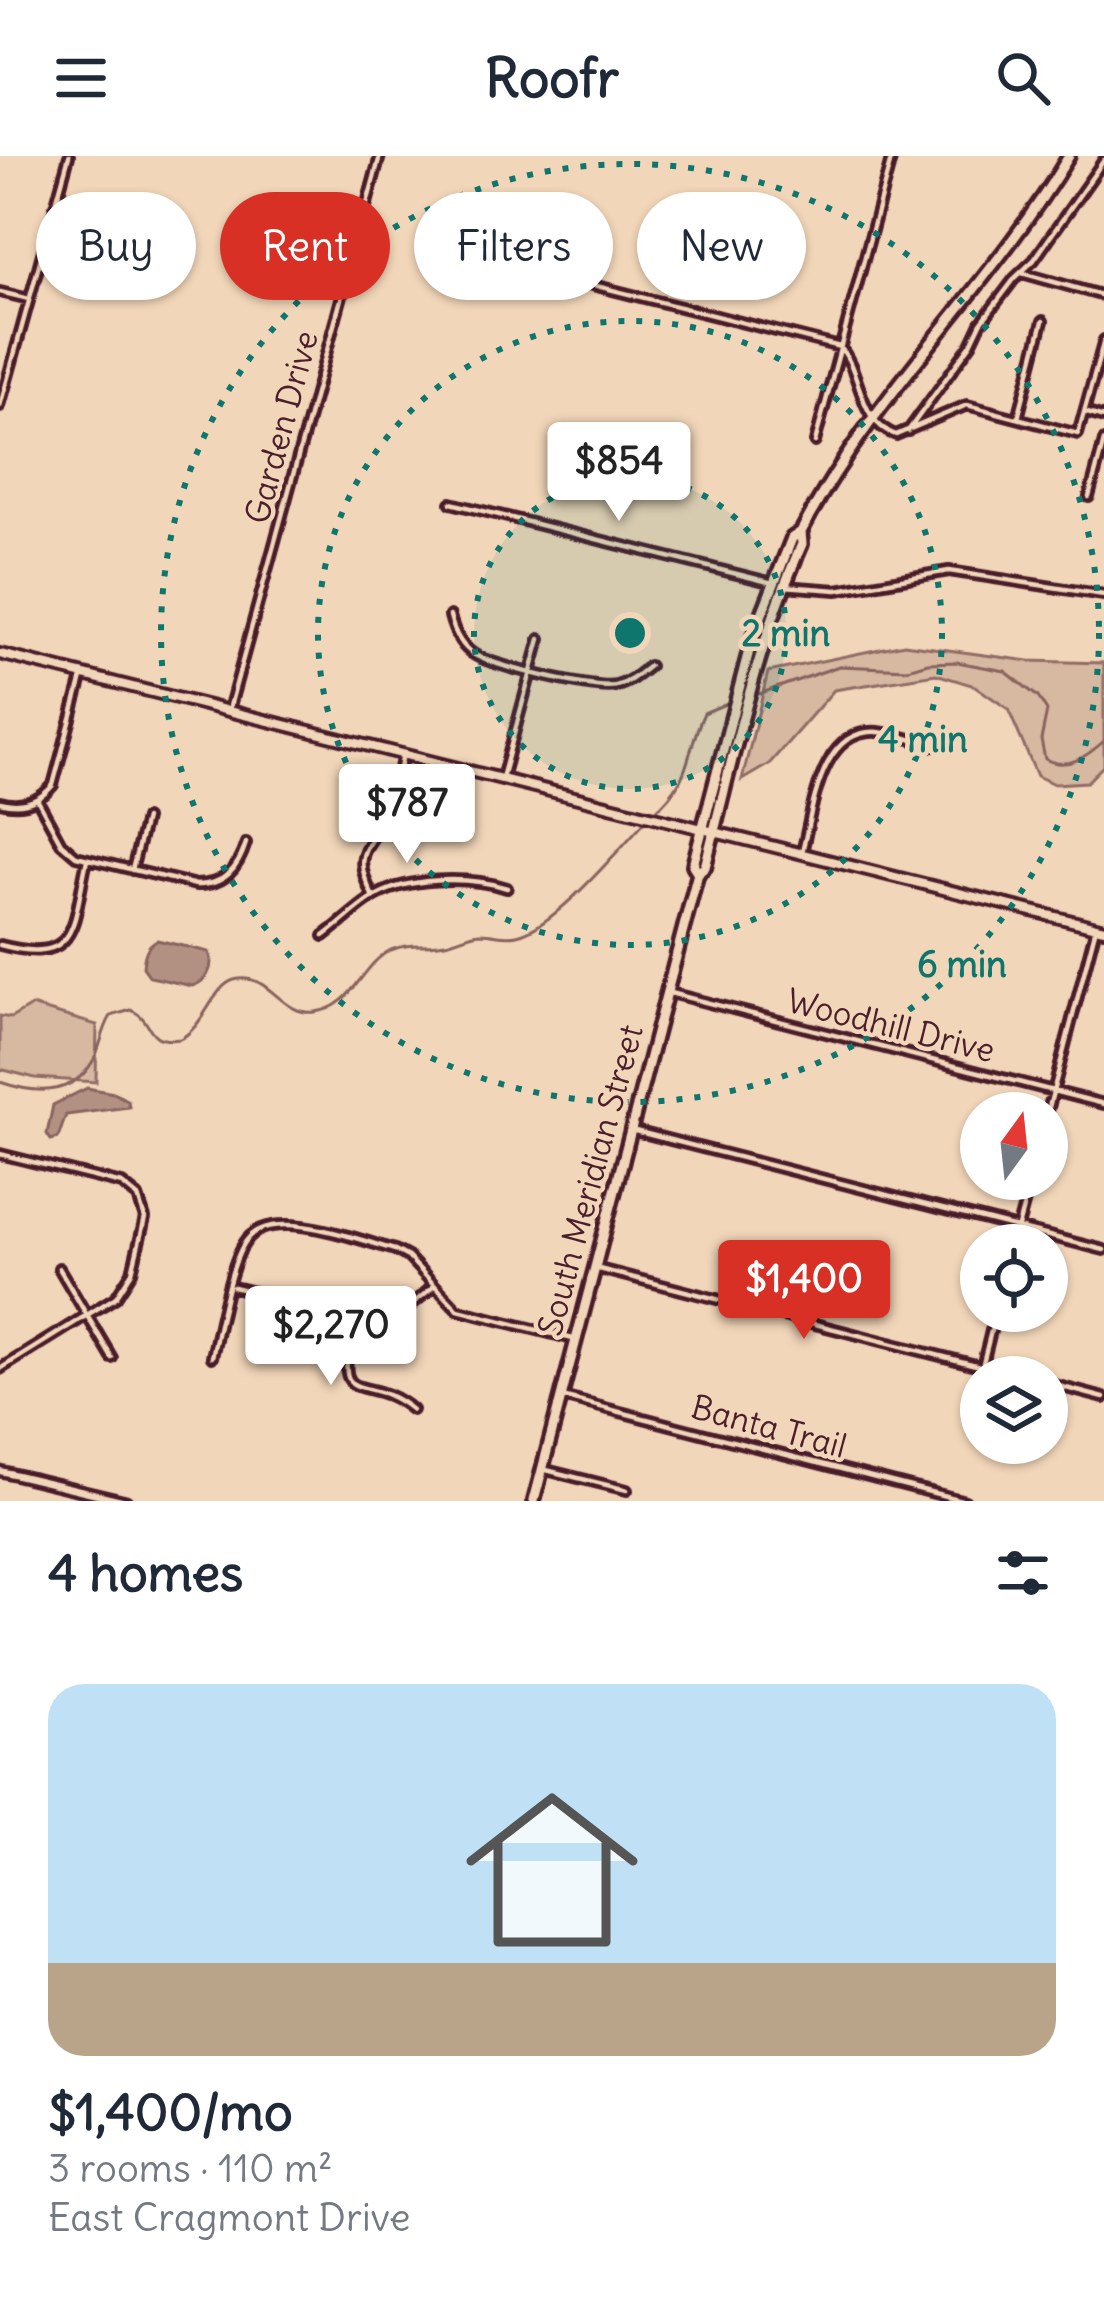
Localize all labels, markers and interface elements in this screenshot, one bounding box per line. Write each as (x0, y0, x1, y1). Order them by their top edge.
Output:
text: Roofr (485, 44, 619, 112)
icon: menu (48, 45, 114, 111)
icon: search (990, 45, 1056, 111)
chip: Buy (36, 192, 196, 300)
chip: Rent (220, 192, 390, 300)
chip: Filters (414, 192, 613, 300)
chip: New (637, 192, 806, 300)
street label: Garden Drive (235, 326, 327, 528)
pin: $854 (548, 422, 690, 524)
text: $854 (574, 436, 664, 485)
text: 2 min (742, 611, 831, 656)
centre of rings (609, 612, 651, 654)
text: 4 min (878, 717, 968, 762)
pin: $787 (336, 764, 478, 866)
text: $787 (366, 778, 448, 827)
text: 6 min (917, 942, 1007, 987)
street label: Woodhill Drive (783, 979, 999, 1071)
street label: South Meridian Street (528, 1020, 652, 1340)
north arrow (960, 1092, 1068, 1200)
map controls (960, 1092, 1068, 1464)
button: locate (960, 1224, 1068, 1332)
pin: $1,400 (706, 1240, 902, 1342)
text: $1,400 (745, 1254, 863, 1303)
pin: $2,270 (233, 1286, 429, 1388)
text: $2,270 (272, 1300, 390, 1349)
button: layers (960, 1356, 1068, 1464)
street label: Banta Trail (687, 1385, 851, 1467)
icon: filters (990, 1540, 1056, 1606)
text: 4 homes (48, 1541, 243, 1605)
icon: home (444, 1762, 660, 1978)
text: $1,400/mo (48, 2080, 293, 2144)
text: 3 rooms · 110 m² (48, 2144, 333, 2193)
text: East Cragmont Drive (48, 2193, 411, 2242)

